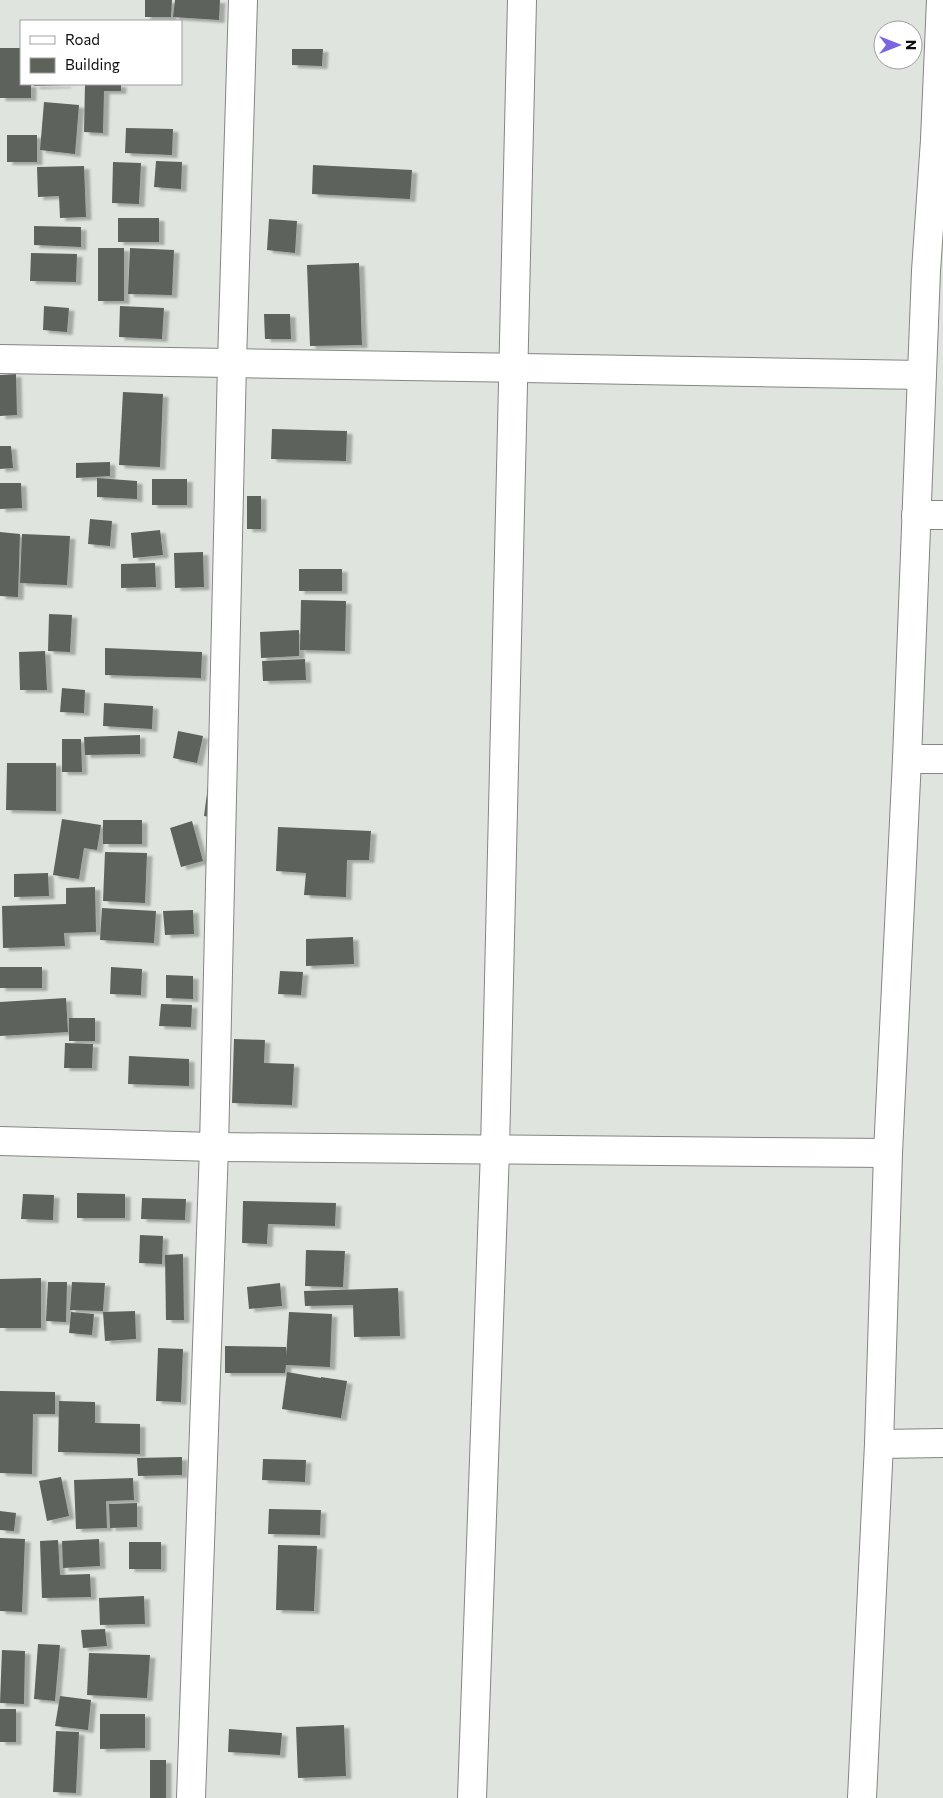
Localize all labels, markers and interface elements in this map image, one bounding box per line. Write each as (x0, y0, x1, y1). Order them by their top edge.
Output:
legend (20, 20, 182, 85)
north arrow (873, 20, 923, 70)
text: Road (65, 30, 100, 48)
text: N (903, 40, 920, 50)
text: Building (65, 55, 120, 73)

